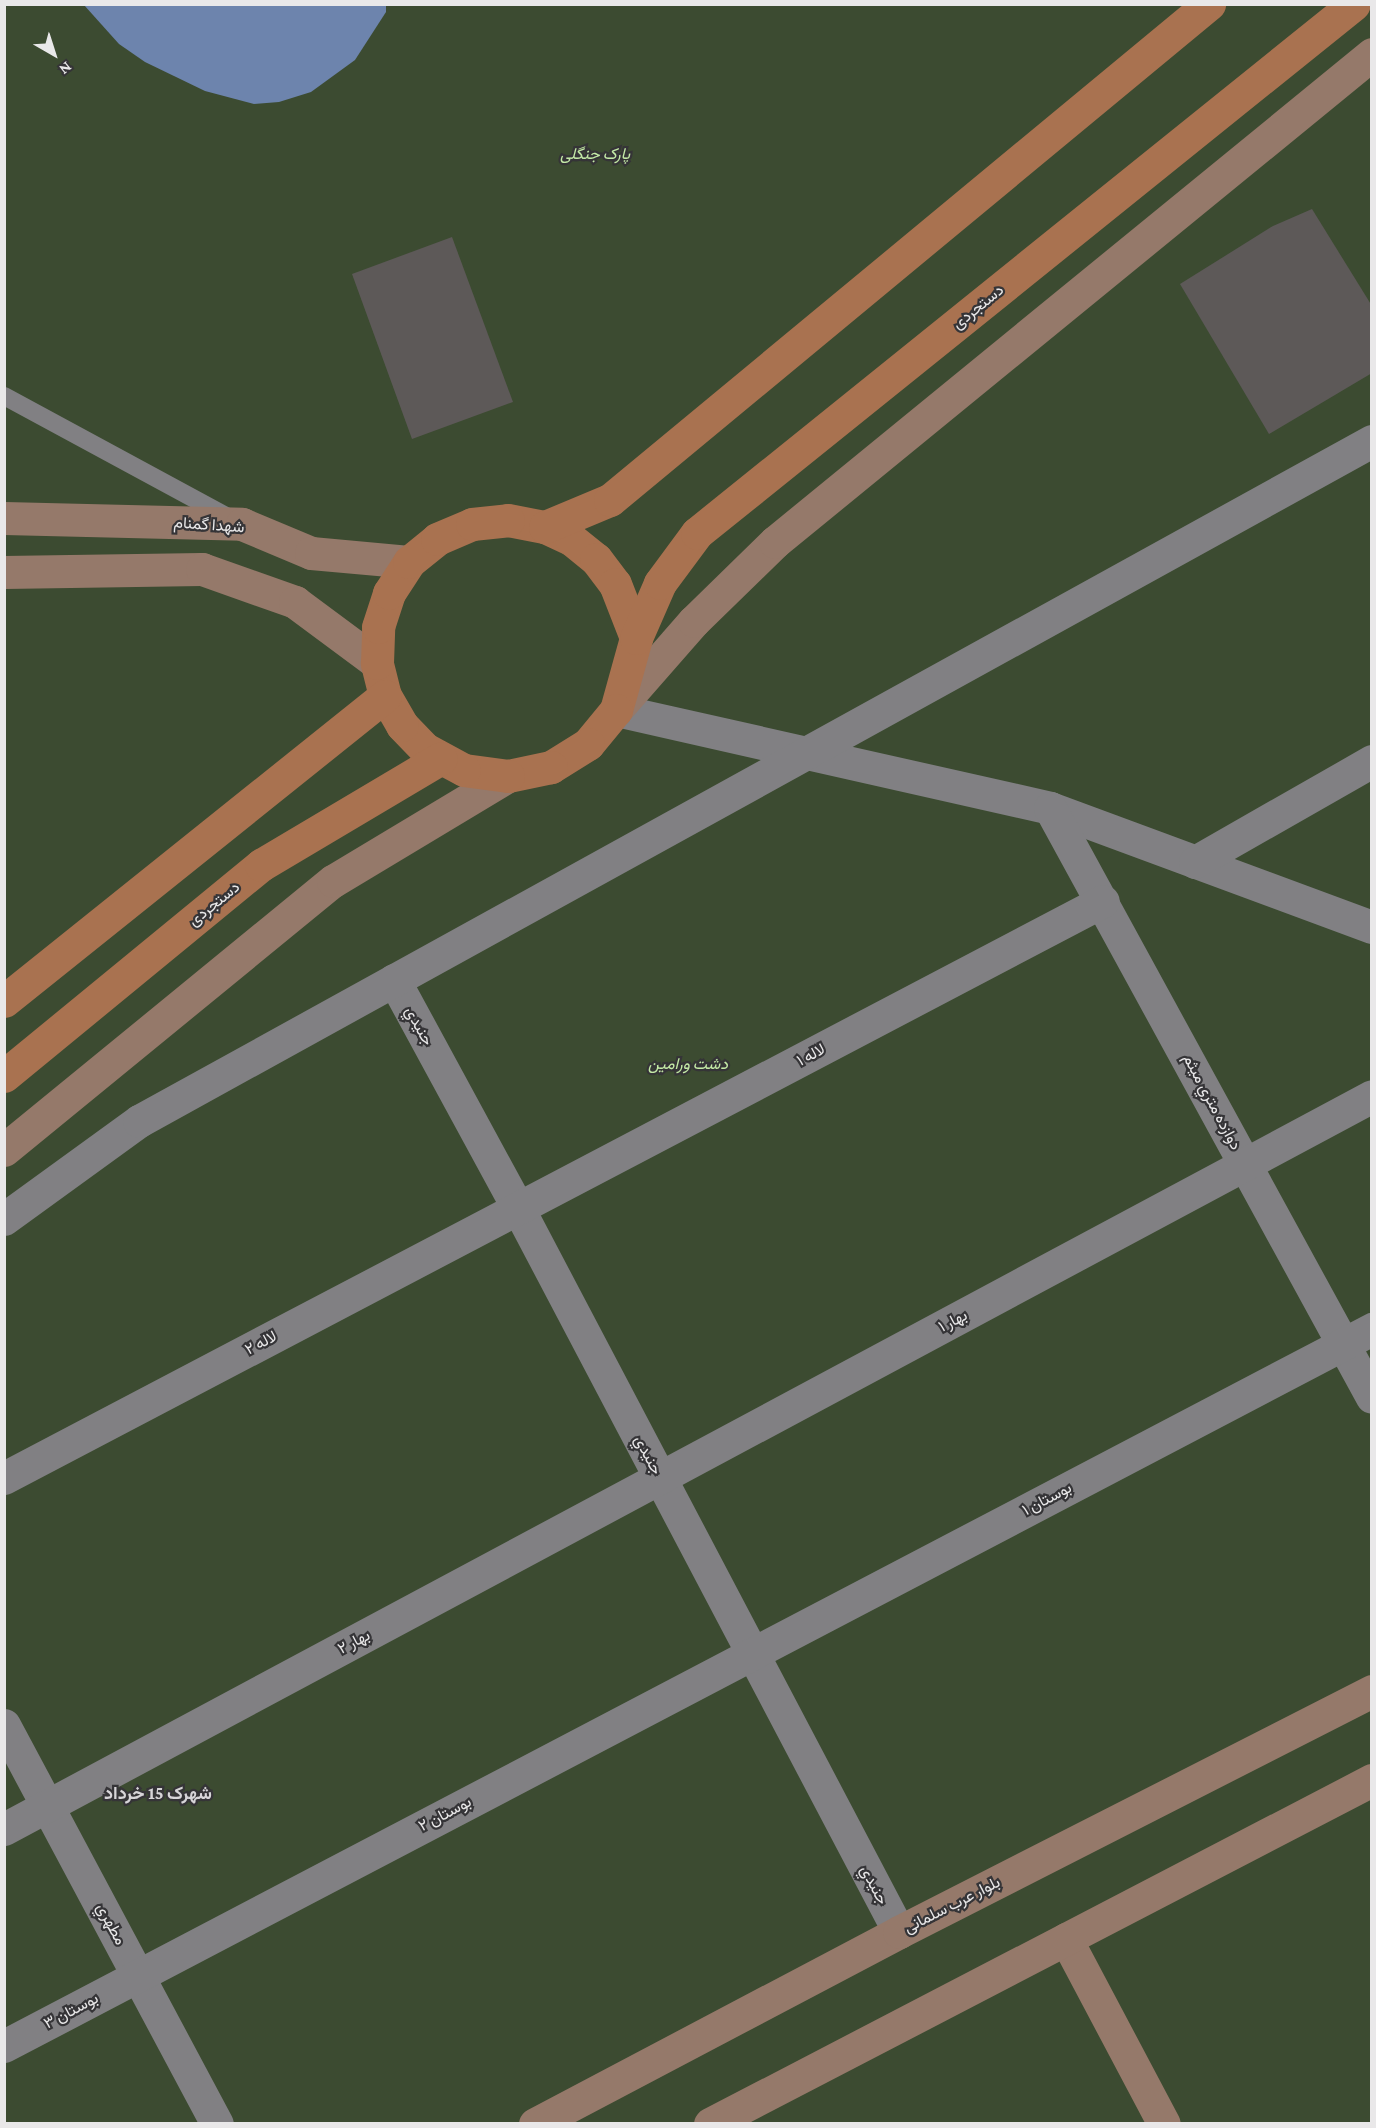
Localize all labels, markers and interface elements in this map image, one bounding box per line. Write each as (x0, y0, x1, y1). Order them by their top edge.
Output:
north arrow (24, 24, 84, 84)
text: N (56, 58, 75, 78)
park label: پارک جنگلی (560, 144, 630, 164)
street label: دستجردی (948, 280, 1008, 334)
street label: شهدا گمنام (173, 513, 245, 537)
street label: دستجردی (184, 877, 244, 931)
street label: جنيدي (400, 1003, 438, 1049)
street label: لاله ۱ (793, 1040, 829, 1070)
street label: دوازده متري میثم (1179, 1051, 1245, 1153)
park label: دشت ورامین (648, 1054, 728, 1074)
street label: بهار ۱ (935, 1305, 971, 1337)
street label: لاله ۲ (242, 1327, 280, 1359)
street label: جنيدي (630, 1432, 666, 1478)
street label: بوستان ۱ (1019, 1478, 1075, 1520)
street label: بهار ۲ (335, 1626, 373, 1658)
district label: شهرک 15 خرداد (104, 1782, 212, 1804)
street label: بوستان ۲ (415, 1792, 475, 1836)
street label: جنيدي (856, 1862, 892, 1908)
street label: بلوار عرب سلمانی (901, 1873, 1003, 1937)
street label: مطهري (92, 1900, 130, 1948)
street label: بوستان ۳ (40, 1989, 102, 2033)

